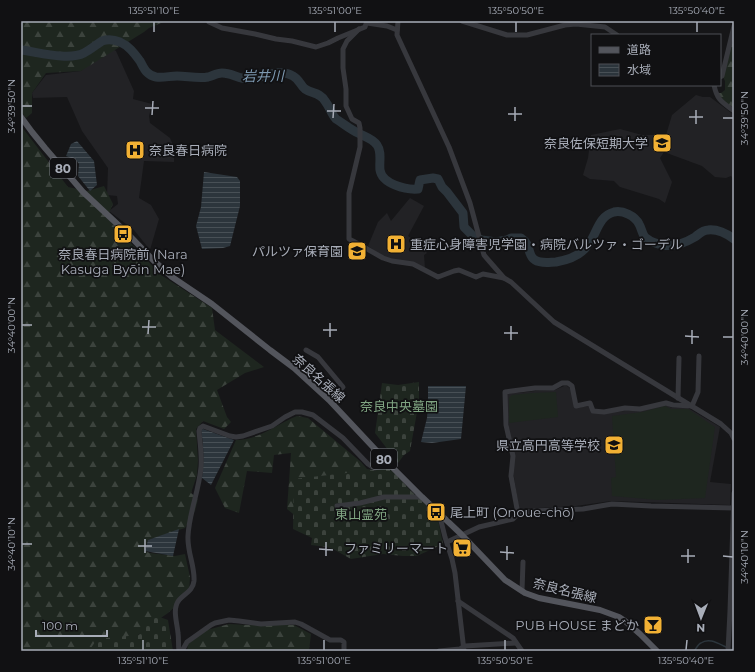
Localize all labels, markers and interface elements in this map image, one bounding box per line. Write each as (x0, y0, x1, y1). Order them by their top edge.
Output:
text: 135°51'10"E (128, 4, 180, 17)
text: 135°51'00"E (308, 4, 362, 17)
text: 135°50'50"E (488, 4, 544, 17)
text: 135°50'40"E (669, 4, 726, 17)
legend (591, 34, 721, 86)
text: 道路 (627, 42, 651, 57)
text: 水域 (627, 62, 651, 77)
water label: 岩井川 (242, 67, 286, 85)
text: 34°39'50"N (5, 79, 18, 133)
text: 34°39'50"N (738, 91, 751, 145)
school or university icon: 奈良佐保短期大学 (651, 132, 673, 154)
place label: 奈良佐保短期大学 (544, 135, 648, 151)
hospital icon: 奈良春日病院 (124, 139, 146, 161)
place label: 奈良春日病院 (149, 142, 227, 158)
road number: 80 (50, 158, 76, 178)
bus stop icon: 奈良春日病院前 (Nara Kasuga Byōin Mae) (112, 223, 134, 245)
hospital icon: 重症心身障害児学園・病院バルツァ・ゴーデル (385, 233, 407, 255)
place label: 重症心身障害児学園・病院バルツァ・ゴーデル (410, 236, 683, 252)
school or university icon: パルツァ保育園 (346, 240, 368, 262)
place label: パルツァ保育園 (252, 243, 343, 259)
place label: 奈良春日病院前 (Nara Kasuga Byōin Mae) (58, 246, 188, 277)
text: 34°40'00"N (5, 297, 18, 353)
text: 34°40'00"N (738, 309, 751, 365)
street label: 奈良名張線 (289, 350, 349, 406)
park label: 奈良中央墓園 (360, 398, 438, 414)
school or university icon: 県立高円高等学校 (603, 434, 625, 456)
place label: 県立高円高等学校 (496, 437, 600, 453)
road number: 80 (371, 449, 397, 469)
bus stop icon: 尾上町 (Onoue-chō) (425, 501, 447, 523)
place label: 尾上町 (Onoue-chō) (450, 504, 575, 520)
park label: 東山霊苑 (335, 506, 387, 522)
text: 34°40'10"N (5, 517, 18, 571)
text: 34°40'10"N (738, 530, 751, 584)
supermarket icon: ファミリーマート (451, 537, 473, 559)
place label: ファミリーマート (344, 540, 448, 556)
street label: 奈良名張線 (532, 574, 598, 606)
north arrow (681, 598, 721, 638)
scale bar (36, 612, 107, 638)
bar icon: PUB HOUSE まどか (642, 614, 664, 636)
place label: PUB HOUSE まどか (515, 617, 639, 633)
text: 100 m (42, 618, 78, 633)
text: N (696, 621, 705, 635)
text: 135°51'10"E (117, 654, 169, 667)
text: 135°51'00"E (297, 654, 351, 667)
text: 135°50'50"E (477, 654, 533, 667)
text: 135°50'40"E (658, 654, 715, 667)

